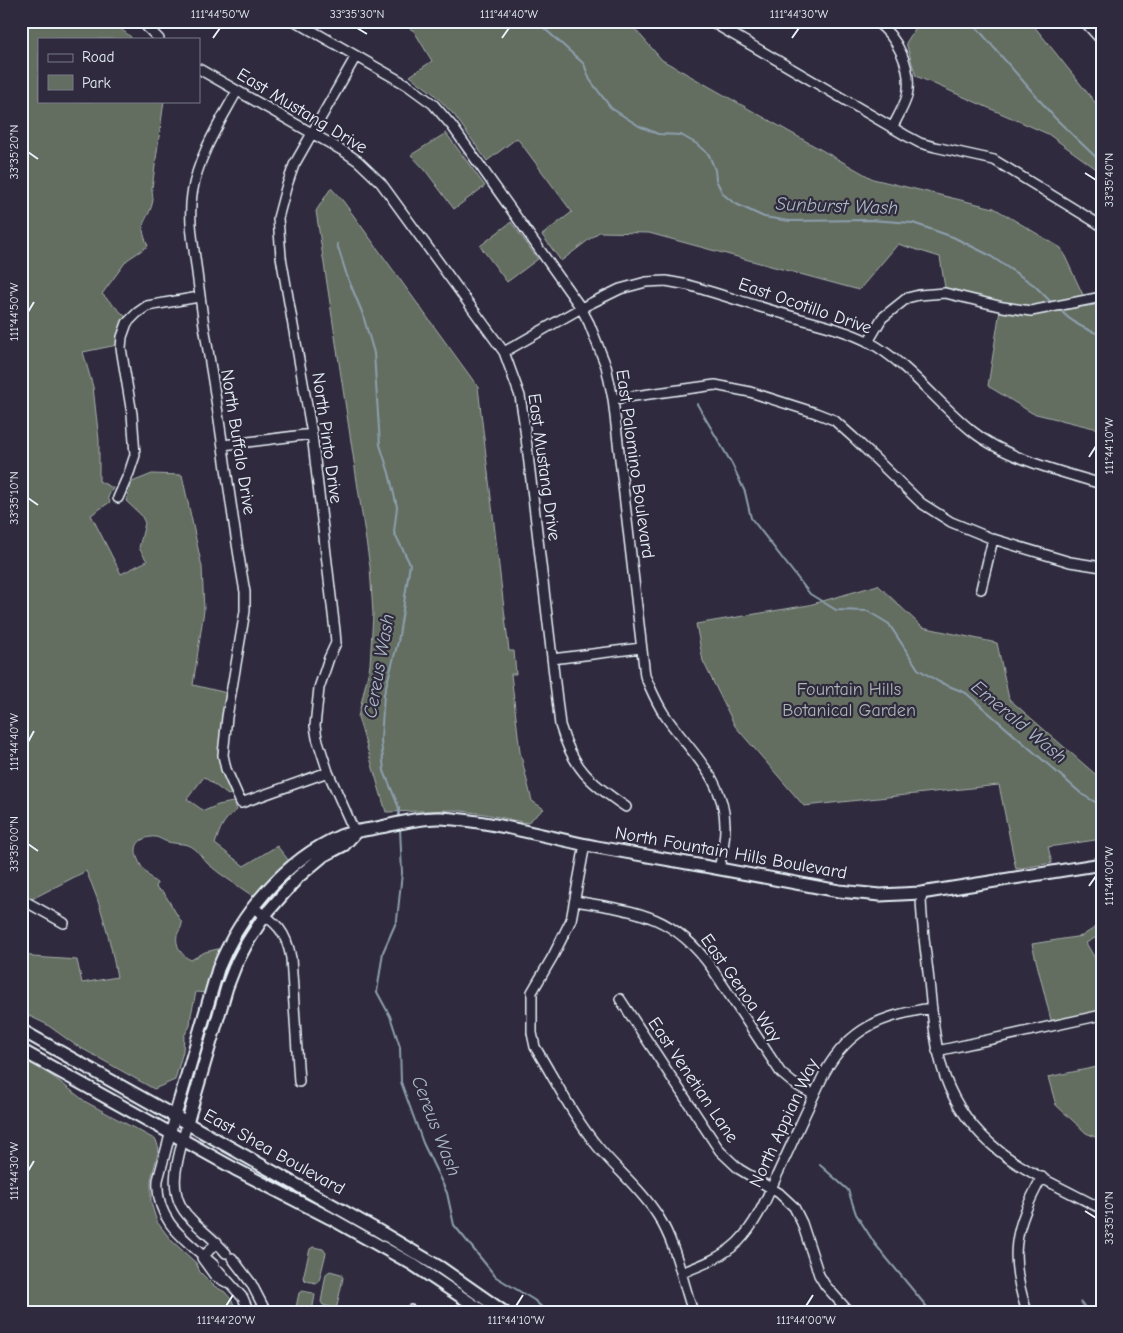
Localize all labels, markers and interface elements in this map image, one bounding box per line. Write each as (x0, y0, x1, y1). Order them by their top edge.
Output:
text: 111°44'50"W (191, 7, 250, 21)
text: 33°35'30"N (330, 7, 384, 21)
text: 111°44'40"W (480, 7, 539, 21)
text: 111°44'30"W (770, 7, 829, 21)
legend (38, 38, 200, 102)
text: Road (82, 48, 114, 66)
street label: East Mustang Drive (233, 64, 371, 158)
text: Park (82, 74, 111, 92)
text: 33°35'20"N (7, 125, 21, 179)
text: 33°35'40"N (1102, 153, 1116, 207)
water label: Sunburst Wash (775, 193, 899, 219)
street label: East Ocotillo Drive (735, 273, 875, 339)
text: 111°44'50"W (7, 282, 21, 341)
street label: North Buffalo Drive (216, 368, 260, 516)
street label: East Palomino Boulevard (611, 368, 659, 560)
street label: North Pinto Drive (307, 371, 347, 505)
street label: East Mustang Drive (523, 392, 565, 542)
text: 111°44'10"W (1102, 417, 1116, 474)
text: 33°35'10"N (7, 471, 21, 525)
water label: Cereus Wash (359, 612, 399, 720)
water label: Emerald Wash (967, 676, 1071, 768)
park label: Fountain Hills Botanical Garden (782, 679, 916, 721)
text: 111°44'40"W (7, 712, 21, 771)
text: 33°35'00"N (7, 816, 21, 872)
street label: North Fountain Hills Boulevard (613, 822, 849, 884)
text: 111°44'00"W (1102, 846, 1116, 906)
street label: East Genoa Way (696, 930, 787, 1047)
street label: East Venetian Lane (643, 1013, 743, 1147)
street label: North Appian Way (745, 1054, 823, 1191)
water label: Cereus Wash (407, 1073, 465, 1179)
street label: East Shea Boulevard (200, 1104, 348, 1200)
text: 111°44'30"W (7, 1141, 21, 1200)
text: 33°35'10"N (1102, 1191, 1116, 1245)
text: 111°44'20"W (197, 1313, 256, 1327)
text: 111°44'10"W (488, 1313, 545, 1327)
text: 111°44'00"W (776, 1313, 836, 1327)

